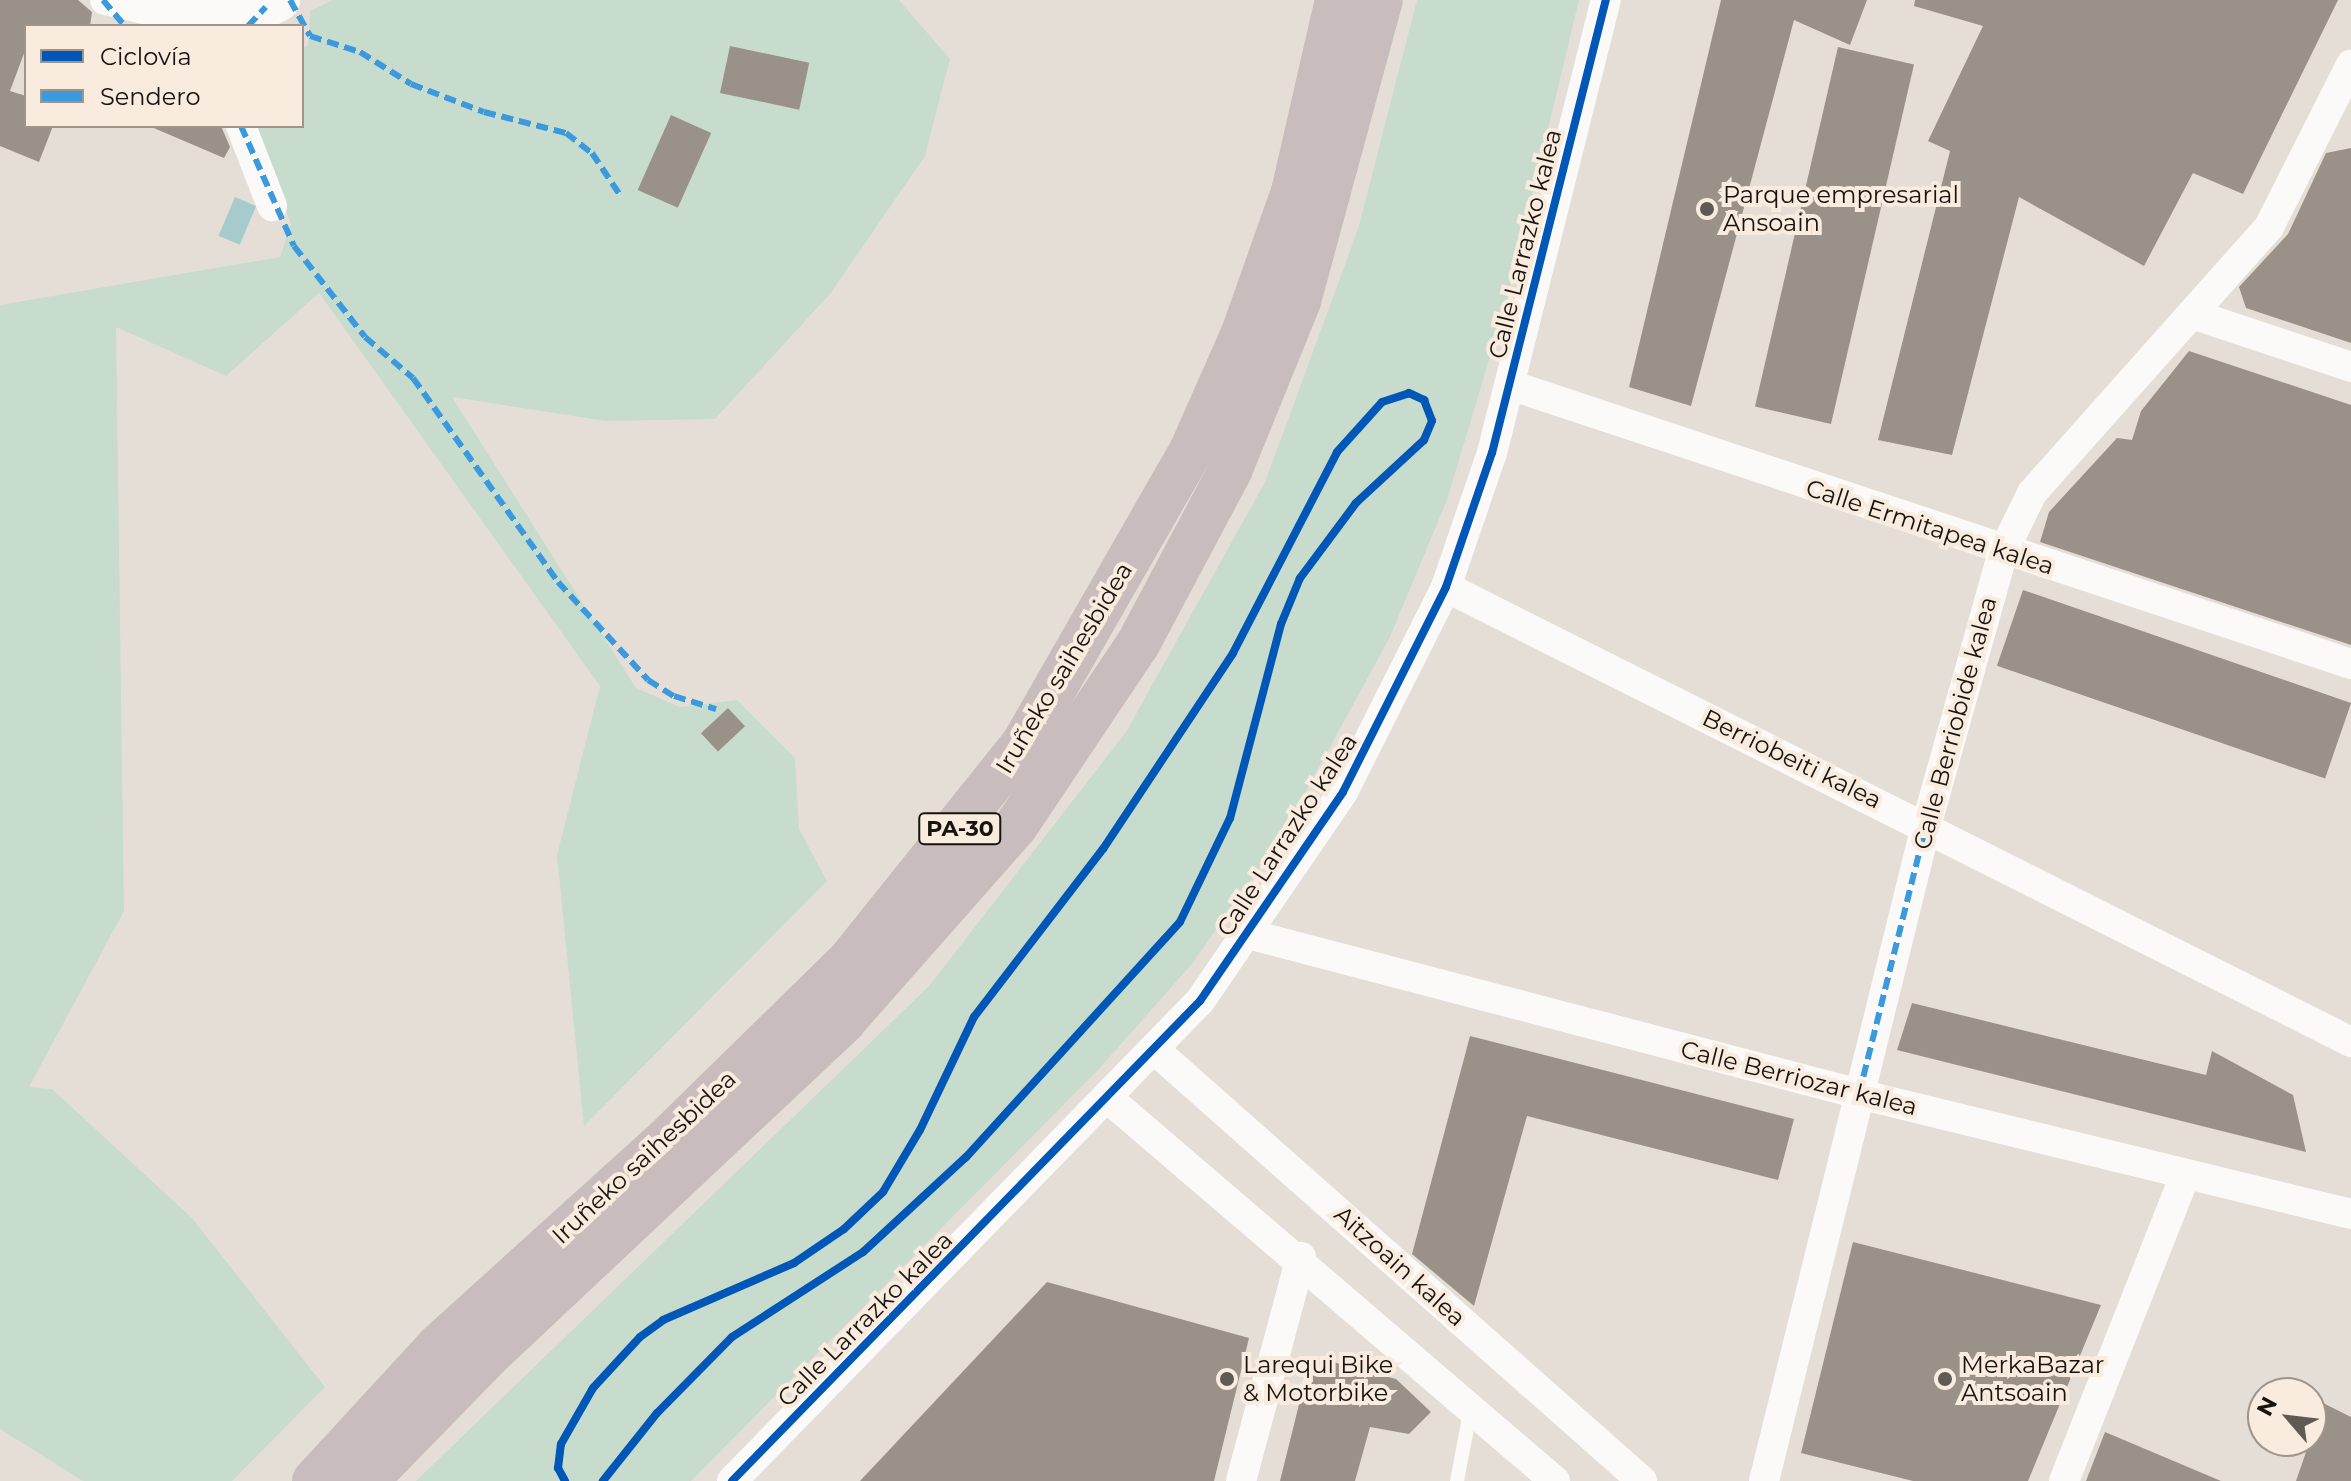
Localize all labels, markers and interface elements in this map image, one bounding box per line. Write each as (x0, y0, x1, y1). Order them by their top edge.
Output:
legend (24, 24, 304, 128)
text: Ciclovía (100, 42, 192, 71)
text: Sendero (100, 82, 201, 111)
street label: Calle Larrazko kalea (1483, 126, 1567, 362)
place label: Parque empresarial Ansoain (1723, 181, 1959, 237)
marker: Parque empresarial Ansoain (1698, 200, 1716, 218)
street label: Calle Ermitapea kalea (1802, 473, 2058, 581)
street label: Iruñeko saihesbidea (990, 557, 1138, 779)
street label: Calle Berriobide kalea (1907, 593, 2003, 853)
street label: Berriobeiti kalea (1698, 703, 1886, 815)
street label: Calle Larrazko kalea (1211, 728, 1363, 942)
road number: PA-30 (918, 811, 1002, 847)
street label: Calle Berriozar kalea (1678, 1035, 1920, 1121)
street label: Iruñeko saihesbidea (546, 1064, 742, 1250)
street label: Aitzoain kalea (1329, 1200, 1471, 1332)
street label: Calle Larrazko kalea (771, 1225, 959, 1413)
place label: Larequi Bike & Motorbike (1243, 1351, 1393, 1407)
place label: MerkaBazar Antsoain (1961, 1351, 2104, 1407)
marker: Larequi Bike & Motorbike (1218, 1370, 1236, 1388)
marker: MerkaBazar Antsoain (1936, 1370, 1954, 1388)
north arrow (2247, 1377, 2327, 1457)
text: N (2251, 1392, 2283, 1421)

